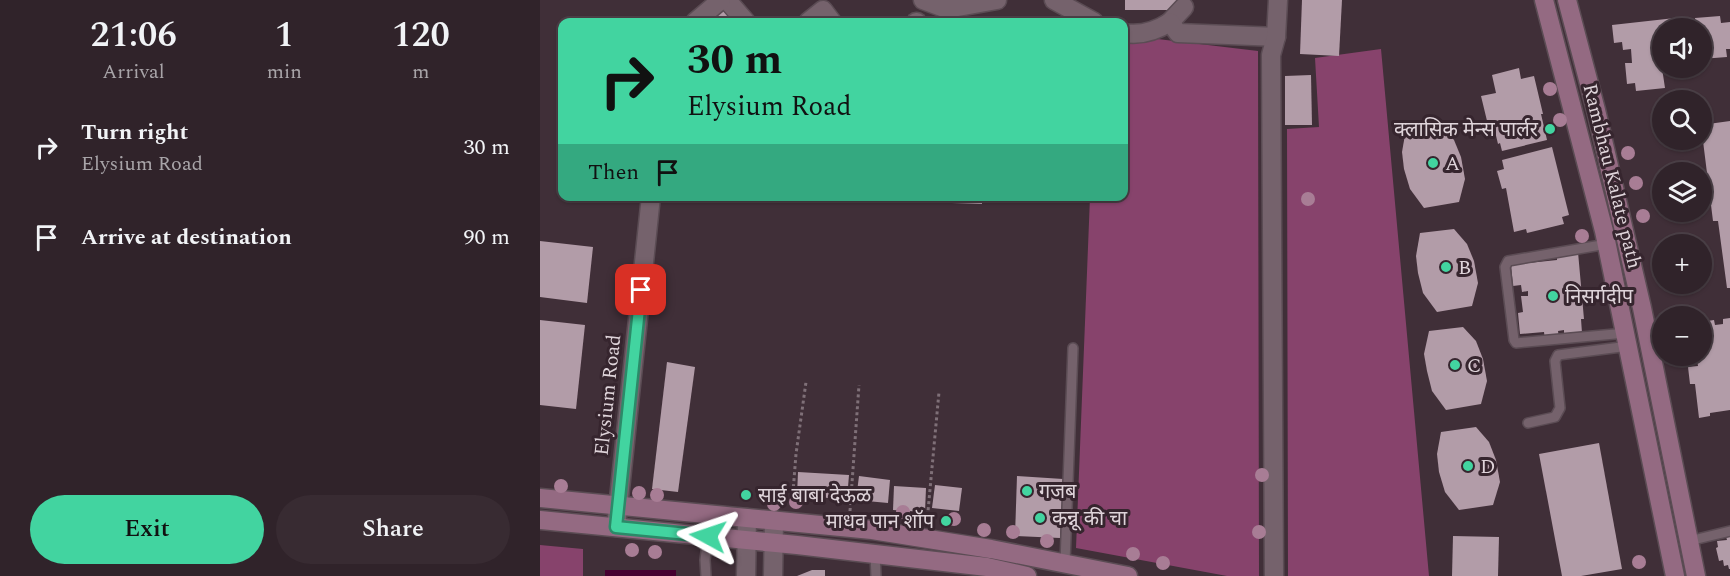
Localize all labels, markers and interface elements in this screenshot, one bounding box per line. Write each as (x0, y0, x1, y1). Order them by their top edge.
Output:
text: 21:06 (90, 8, 177, 63)
text: 1 (275, 8, 294, 63)
text: 120 (392, 8, 450, 63)
map controls (1652, 18, 1712, 366)
button: sound (1652, 18, 1712, 78)
text: 30 m (687, 29, 782, 92)
icon: right (588, 42, 666, 120)
text: Arrival (102, 57, 165, 87)
text: min (267, 57, 302, 87)
text: m (412, 57, 430, 87)
street label: Rambhau Kalate path (1574, 80, 1650, 272)
text: Elysium Road (687, 86, 852, 128)
button: search (1652, 90, 1712, 150)
place label: क्लासिक मेन्स पार्लर (1394, 115, 1539, 145)
text: Turn right (81, 116, 188, 149)
marker: क्लासिक मेन्स पार्लर (1543, 122, 1557, 136)
icon: right (30, 131, 63, 164)
text: 30 m (464, 131, 510, 164)
text: Elysium Road (81, 149, 203, 179)
place label: A (1445, 149, 1460, 179)
text: Then (588, 156, 639, 189)
icon: arrive (651, 156, 684, 189)
marker: A (1426, 156, 1440, 170)
button: layers (1652, 162, 1712, 222)
icon: arrive (30, 221, 63, 254)
text: Arrive at destination (81, 221, 292, 254)
text: 90 m (464, 221, 510, 254)
button: + (1652, 234, 1712, 294)
place label: B (1458, 253, 1471, 283)
marker: B (1439, 260, 1453, 274)
pin (615, 264, 666, 315)
icon: arrive (624, 273, 657, 306)
place label: निसर्गदीप (1565, 282, 1634, 312)
marker: निसर्गदीप (1546, 289, 1560, 303)
button: − (1652, 306, 1712, 366)
street label: Elysium Road (587, 333, 629, 457)
place label: C (1467, 351, 1482, 381)
marker: C (1448, 358, 1462, 372)
place label: D (1480, 452, 1496, 482)
marker: D (1461, 459, 1475, 473)
place label: गजब (1039, 477, 1077, 507)
place label: साई बाबा देऊळ (758, 481, 872, 511)
marker: गजब (1020, 484, 1034, 498)
marker: साई बाबा देऊळ (739, 488, 753, 502)
button: Exit (30, 495, 264, 564)
button: Share (276, 495, 510, 564)
position arrow (676, 504, 740, 568)
place label: कन्नू की चा (1052, 504, 1128, 534)
place label: माधव पान शॉप (826, 507, 935, 537)
marker: कन्नू की चा (1033, 511, 1047, 525)
marker: माधव पान शॉप (939, 514, 953, 528)

